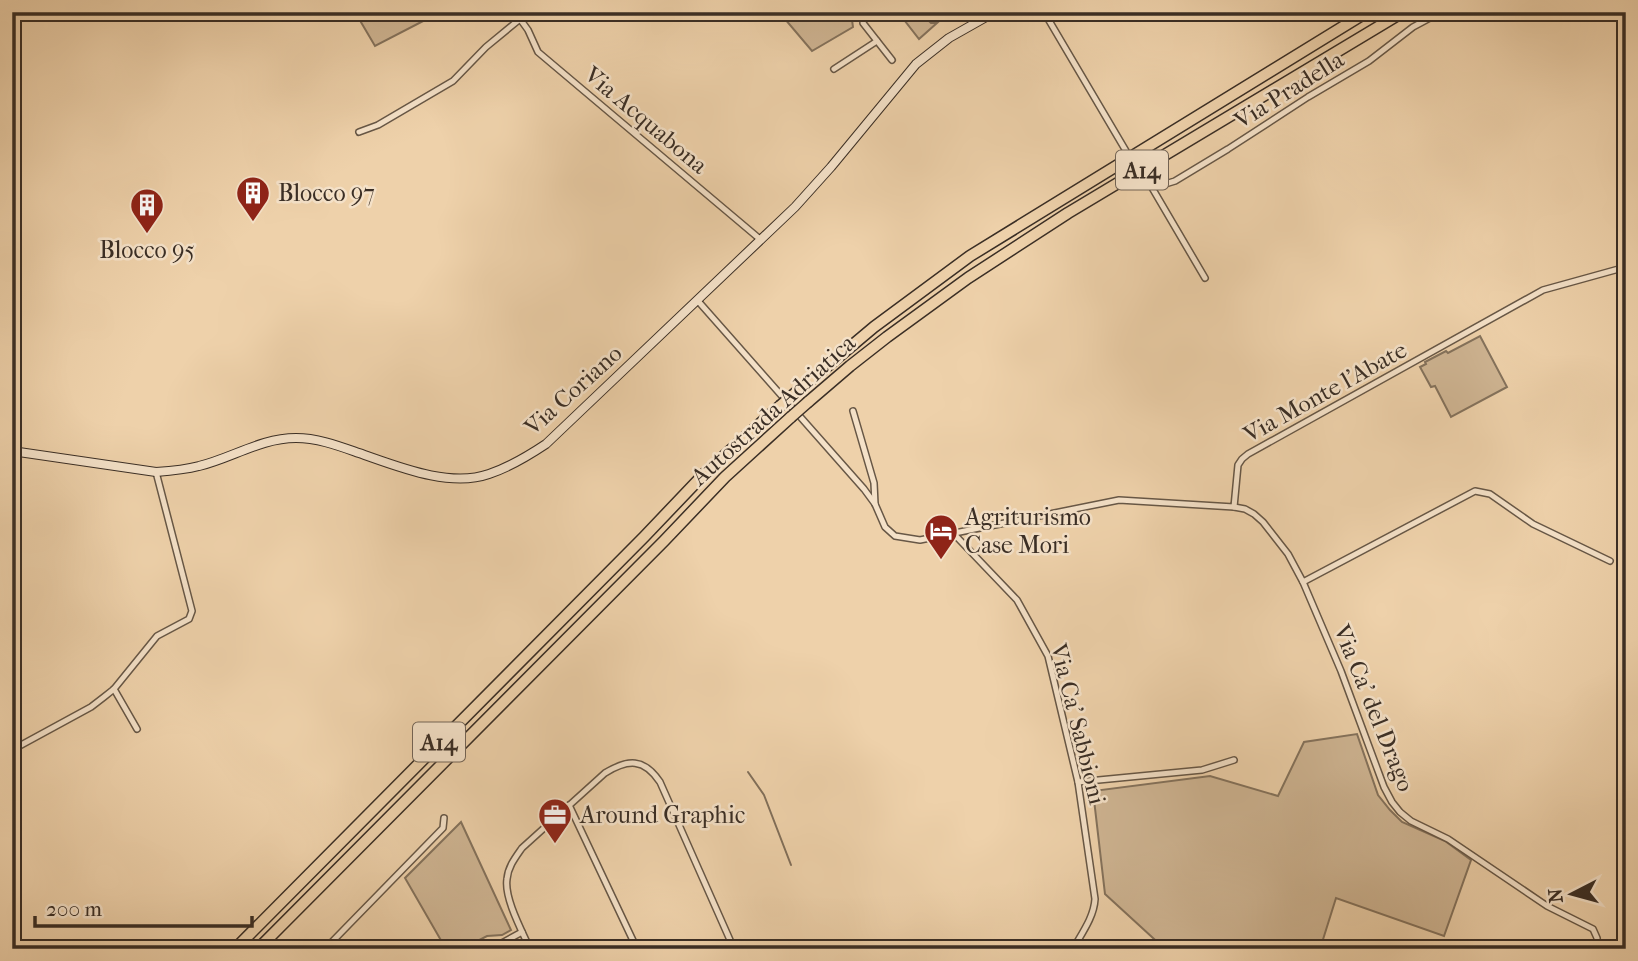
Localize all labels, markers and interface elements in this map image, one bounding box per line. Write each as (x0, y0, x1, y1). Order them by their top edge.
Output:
street label: Via Pradella (1228, 45, 1350, 135)
street label: Via Acquabona (578, 60, 714, 180)
road number: A14 (1116, 150, 1168, 190)
building icon: Blocco 97 (234, 174, 272, 223)
place label: Blocco 97 (278, 179, 375, 207)
building icon: Blocco 95 (128, 186, 166, 235)
place label: Blocco 95 (99, 236, 195, 264)
street label: Autostrada Adriatica (684, 328, 862, 492)
street label: Via Monte l'Abate (1238, 336, 1412, 449)
street label: Via Coriano (518, 339, 627, 442)
place label: Agriturismo Case Mori (964, 503, 1091, 559)
hotel icon: Agriturismo Case Mori (922, 512, 960, 561)
street label: Via Ca' del Drago (1327, 620, 1420, 795)
street label: Via Ca' Sabbioni (1044, 640, 1111, 807)
road number: A14 (413, 722, 465, 762)
office icon: Around Graphic (536, 796, 574, 845)
place label: Around Graphic (579, 801, 745, 829)
north arrow (1536, 860, 1606, 930)
scale bar (35, 884, 252, 928)
text: N (1544, 887, 1568, 904)
text: 200 m (46, 897, 102, 921)

